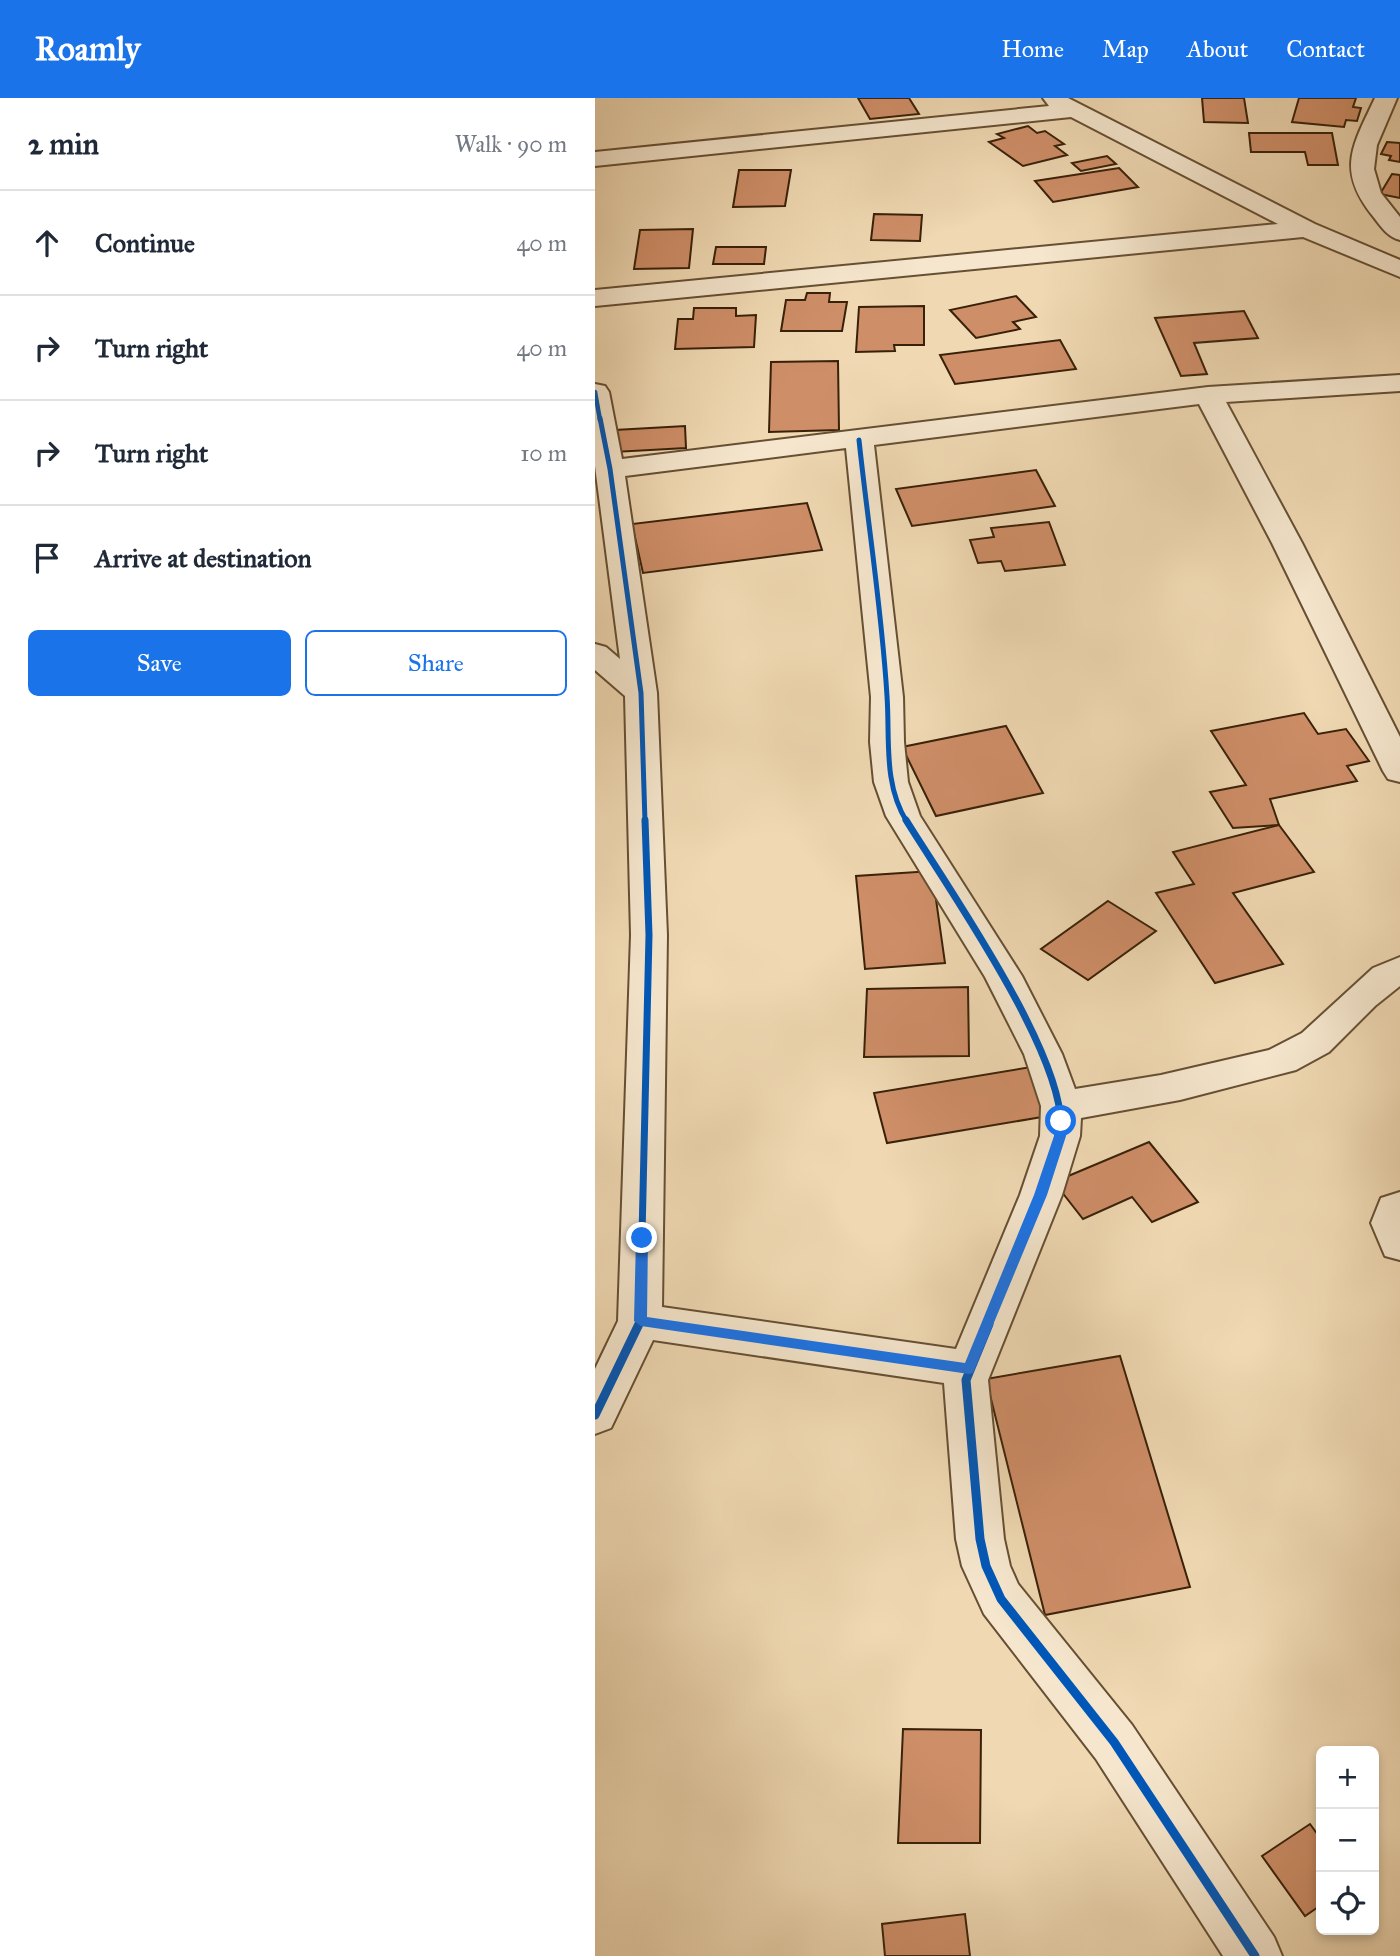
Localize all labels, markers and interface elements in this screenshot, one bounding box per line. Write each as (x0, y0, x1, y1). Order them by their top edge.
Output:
text: Roamly (35, 29, 140, 69)
text: Home (1001, 34, 1064, 64)
text: Map (1102, 34, 1149, 64)
text: About (1187, 34, 1248, 64)
text: Contact (1286, 34, 1365, 64)
text: 2 min (28, 126, 99, 162)
text: Walk · 90 m (455, 130, 567, 158)
icon: ahead (28, 224, 66, 262)
text: Continue (95, 227, 195, 259)
text: 40 m (517, 229, 567, 257)
icon: right (28, 329, 66, 367)
text: Turn right (95, 332, 208, 364)
text: 40 m (517, 334, 567, 362)
icon: right (28, 434, 66, 472)
text: Turn right (95, 437, 208, 469)
text: 10 m (520, 439, 567, 467)
icon: arrive (28, 539, 66, 577)
text: Arrive at destination (95, 542, 312, 574)
button: Save (28, 630, 291, 696)
button: Share (305, 630, 567, 696)
route start (1045, 1105, 1076, 1136)
route end (626, 1222, 657, 1253)
map controls (1316, 1746, 1379, 1935)
button: + (1316, 1746, 1379, 1809)
button: − (1316, 1809, 1379, 1872)
button: locate (1316, 1872, 1379, 1935)

